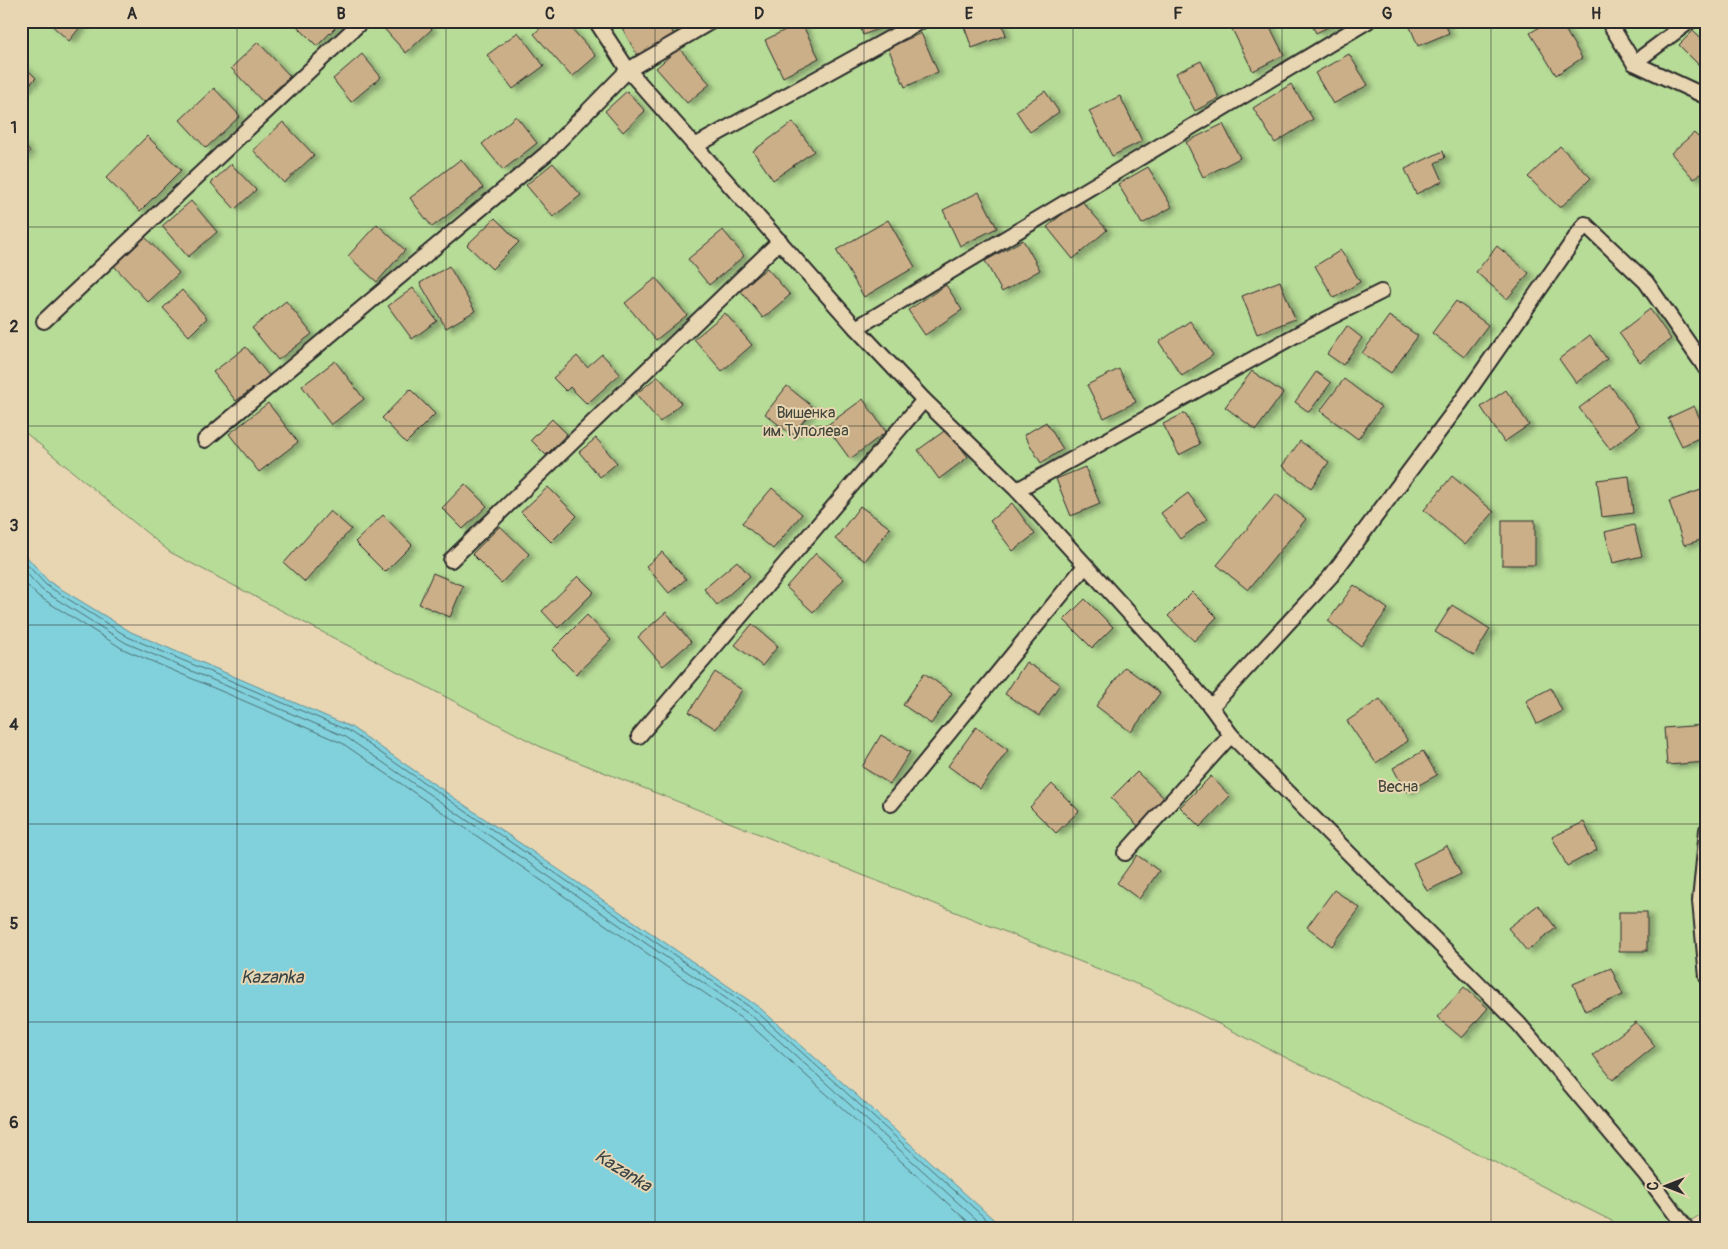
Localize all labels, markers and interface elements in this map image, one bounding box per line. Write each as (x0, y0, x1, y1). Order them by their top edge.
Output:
text: A (127, 4, 138, 24)
text: B (336, 4, 346, 24)
text: C (545, 4, 555, 24)
text: D (754, 4, 764, 24)
text: E (965, 4, 974, 24)
text: F (1173, 4, 1183, 24)
text: G (1382, 4, 1393, 24)
text: H (1591, 4, 1601, 24)
text: 1 (11, 118, 17, 138)
text: 2 (10, 317, 19, 337)
park label: Вишенка им.Туполева (763, 403, 849, 441)
text: 3 (10, 516, 19, 536)
text: 4 (9, 715, 19, 735)
park label: Весна (1378, 777, 1418, 797)
text: 5 (10, 914, 19, 934)
water label: Kazanka (241, 966, 305, 989)
text: 6 (9, 1113, 19, 1133)
water label: Kazanka (590, 1145, 657, 1198)
north arrow (1640, 1162, 1690, 1212)
text: С (1645, 1181, 1662, 1190)

